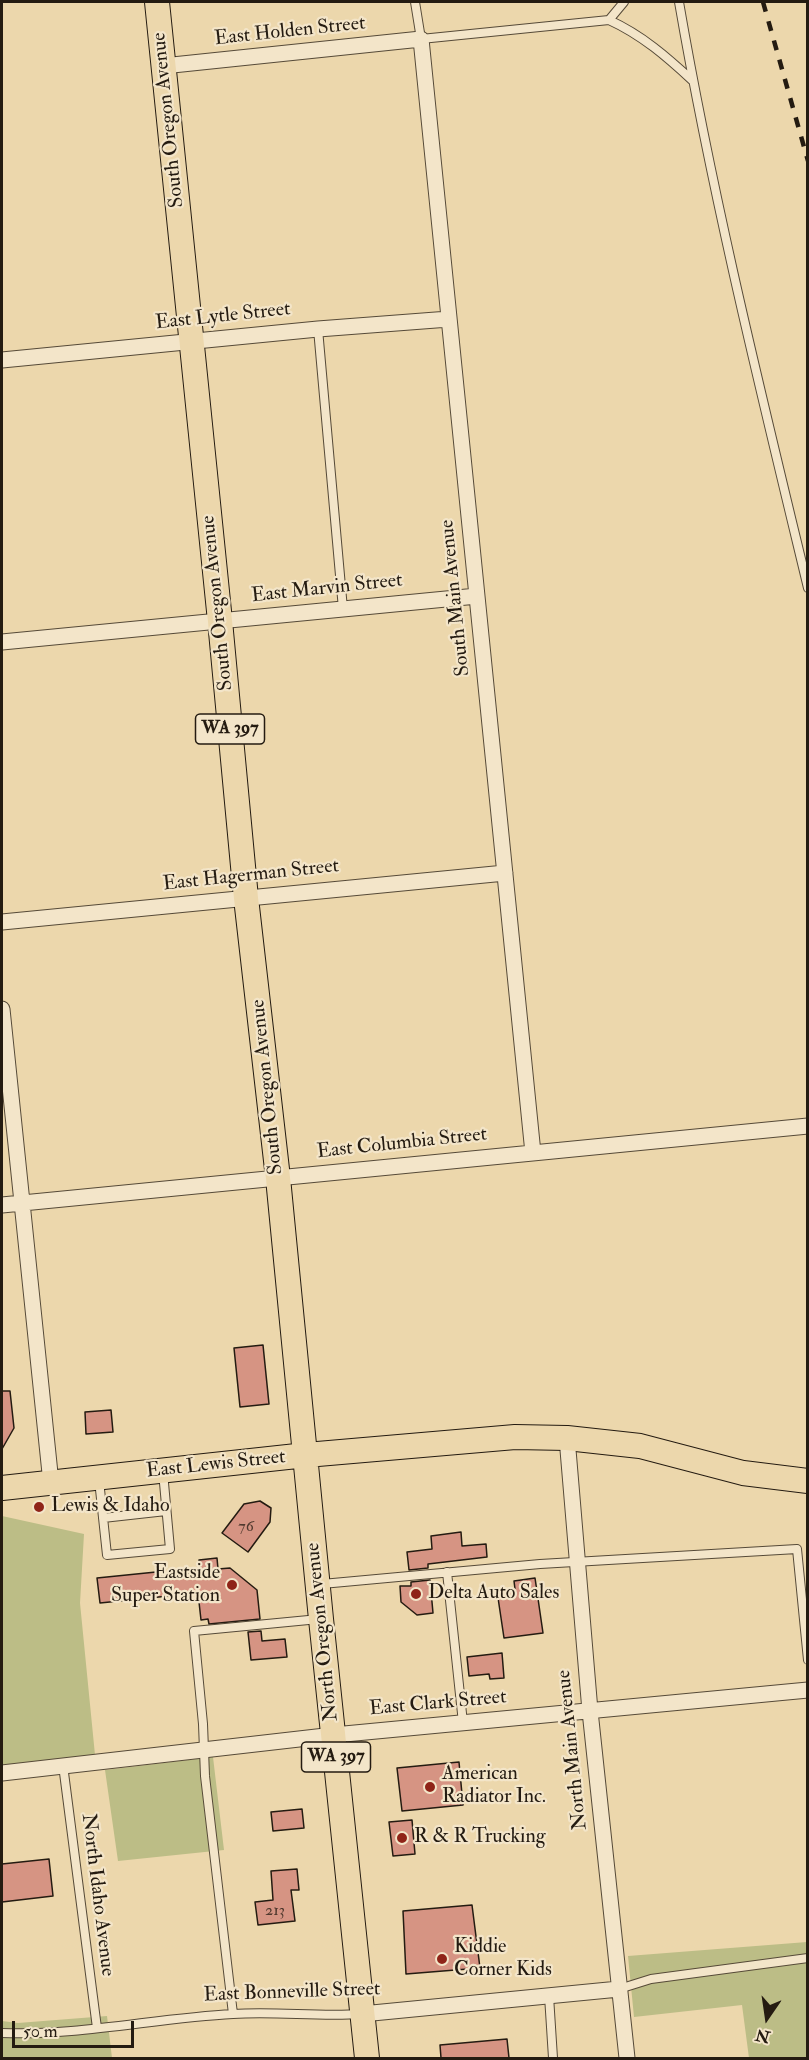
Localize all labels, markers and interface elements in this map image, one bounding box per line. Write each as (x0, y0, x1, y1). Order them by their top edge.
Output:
street label: East Holden Street (213, 12, 367, 52)
street label: South Oregon Avenue (148, 31, 190, 209)
street label: East Lytle Street (154, 298, 292, 336)
street label: South Oregon Avenue (197, 514, 239, 692)
street label: South Main Avenue (436, 518, 476, 678)
street label: East Marvin Street (250, 569, 404, 609)
road number: WA 397 (196, 714, 264, 744)
street label: East Hagerman Street (162, 855, 340, 897)
street label: South Oregon Avenue (247, 998, 289, 1176)
street label: East Columbia Street (316, 1123, 488, 1165)
street label: East Lewis Street (145, 1446, 287, 1484)
place label: Lewis & Idaho (51, 1495, 170, 1519)
marker: Lewis & Idaho (32, 1500, 46, 1514)
house number: 76 (238, 1518, 254, 1538)
street label: North Oregon Avenue (302, 1541, 344, 1723)
place label: Eastside Super Station (111, 1562, 220, 1609)
marker: Eastside Super Station (225, 1578, 239, 1592)
place label: Delta Auto Sales (428, 1582, 559, 1606)
marker: Delta Auto Sales (409, 1587, 423, 1601)
street label: North Main Avenue (553, 1669, 593, 1831)
street label: East Clark Street (368, 1686, 508, 1722)
road number: WA 397 (302, 1742, 370, 1772)
place label: American Radiator Inc. (442, 1763, 546, 1810)
marker: American Radiator Inc. (423, 1780, 437, 1794)
street label: North Idaho Avenue (75, 1812, 119, 1978)
place label: R & R Trucking (414, 1826, 546, 1850)
marker: R & R Trucking (395, 1831, 409, 1845)
house number: 213 (265, 1902, 285, 1922)
place label: Kiddie Corner Kids (454, 1936, 552, 1983)
marker: Kiddie Corner Kids (435, 1952, 449, 1966)
street label: East Bonneville Street (203, 1978, 381, 2008)
north arrow (737, 1988, 797, 2048)
scale bar (15, 2009, 136, 2047)
text: 50 m (23, 2020, 58, 2043)
text: N (754, 2024, 772, 2047)

